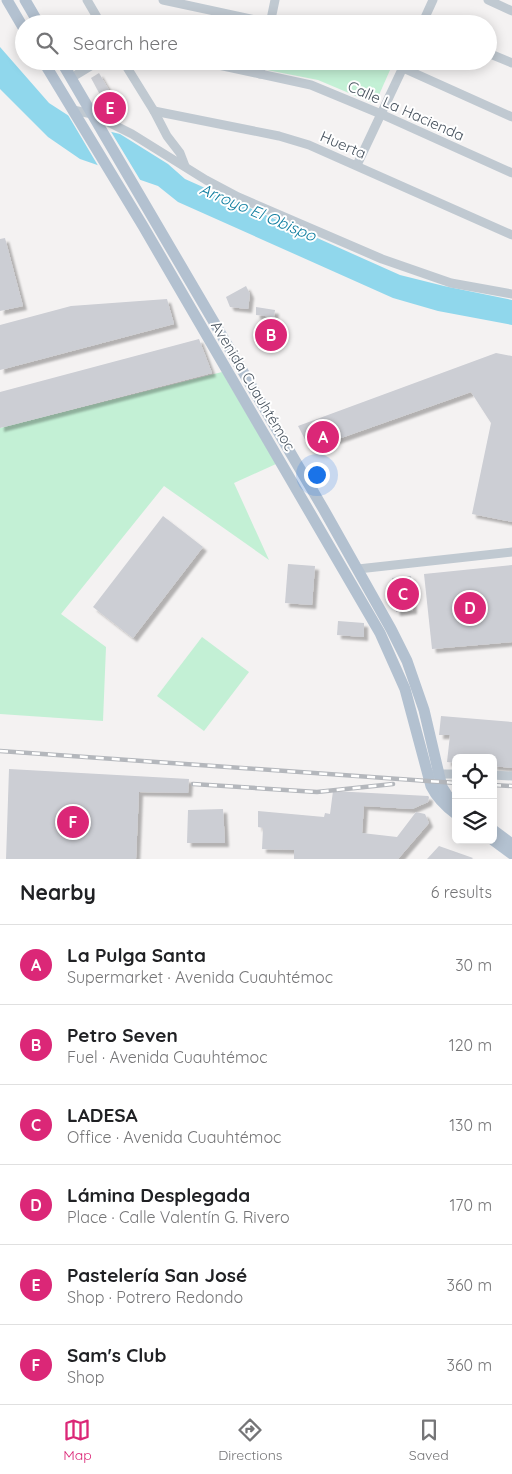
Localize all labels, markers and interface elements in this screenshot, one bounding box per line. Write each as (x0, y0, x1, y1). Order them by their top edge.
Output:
search box (15, 15, 497, 70)
icon: search (33, 29, 61, 57)
text: Search here (73, 31, 178, 55)
street label: Calle La Hacienda (345, 76, 467, 145)
pin: E (94, 89, 126, 127)
street label: Huerta (317, 126, 369, 163)
water label: Arroyo El Obispo (197, 178, 320, 246)
pin: B (255, 316, 287, 354)
street label: Avenida Cuauhtémoc (207, 317, 300, 454)
pin: A (307, 418, 339, 456)
your location (304, 462, 330, 488)
pin: C (387, 575, 419, 613)
pin: D (454, 589, 486, 627)
map controls (452, 754, 497, 844)
button: locate (452, 754, 497, 799)
button: layers (452, 799, 497, 844)
pin: F (57, 803, 89, 841)
text: Nearby (20, 879, 96, 905)
text: 6 results (431, 882, 492, 902)
text: La Pulga Santa (67, 943, 206, 967)
text: A (31, 955, 41, 975)
text: 30 m (455, 955, 492, 975)
text: Supermarket · Avenida Cuauhtémoc (67, 967, 333, 987)
text: Petro Seven (67, 1023, 178, 1047)
text: B (31, 1035, 41, 1055)
text: 120 m (449, 1035, 492, 1055)
text: Fuel · Avenida Cuauhtémoc (67, 1047, 267, 1067)
text: LADESA (67, 1103, 138, 1127)
text: C (31, 1115, 41, 1135)
text: 130 m (449, 1115, 492, 1135)
text: Office · Avenida Cuauhtémoc (67, 1127, 281, 1147)
text: Lámina Desplegada (67, 1183, 250, 1207)
text: D (30, 1195, 42, 1215)
text: 170 m (449, 1195, 492, 1215)
text: Place · Calle Valentín G. Rivero (67, 1207, 290, 1227)
text: Pastelería San José (67, 1263, 247, 1287)
text: E (31, 1275, 41, 1295)
text: 360 m (447, 1275, 492, 1295)
text: Shop · Potrero Redondo (67, 1287, 243, 1307)
text: Sam's Club (67, 1343, 166, 1367)
text: F (32, 1355, 41, 1375)
text: 360 m (447, 1355, 492, 1375)
text: Shop (67, 1367, 104, 1387)
tab: Map (63, 1416, 92, 1464)
tab: Directions (218, 1416, 282, 1464)
tab: Saved (409, 1416, 449, 1464)

